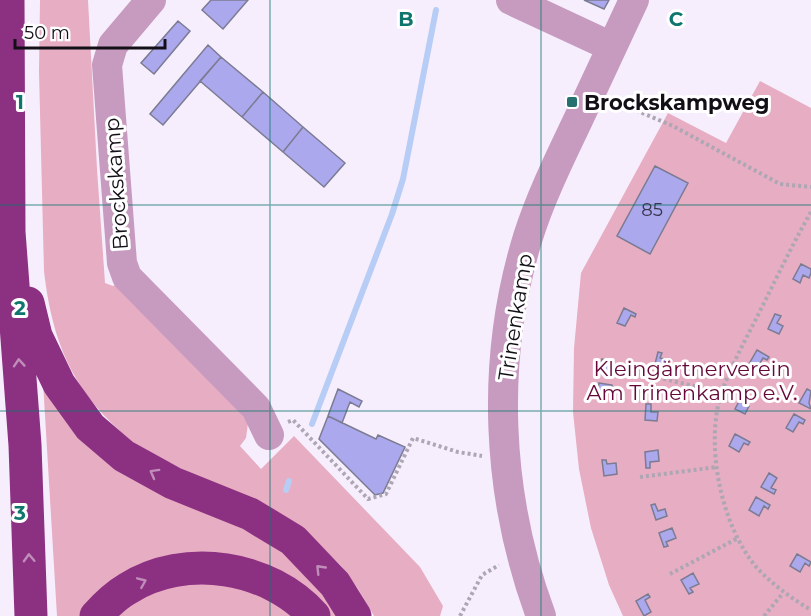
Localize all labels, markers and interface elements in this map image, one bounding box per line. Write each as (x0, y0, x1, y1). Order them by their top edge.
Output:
text: B (398, 7, 414, 31)
text: C (669, 7, 684, 31)
scale bar (15, 12, 165, 50)
text: 50 m (24, 22, 70, 44)
text: 1 (16, 90, 24, 114)
place label: Brockskampweg (584, 90, 770, 115)
marker: Brockskampweg (565, 95, 579, 109)
street label: Brockskamp (99, 117, 133, 251)
house number: 85 (641, 199, 663, 221)
street label: Trinenkamp (493, 252, 537, 382)
text: 2 (14, 296, 26, 320)
park label: Kleingärtnerverein Am Trinenkamp e.V. (586, 356, 798, 405)
one-way arrow (13, 358, 26, 367)
one-way arrow (150, 468, 160, 480)
text: 3 (13, 501, 26, 525)
one-way arrow (23, 553, 35, 562)
one-way arrow (317, 565, 328, 576)
one-way arrow (136, 577, 147, 589)

